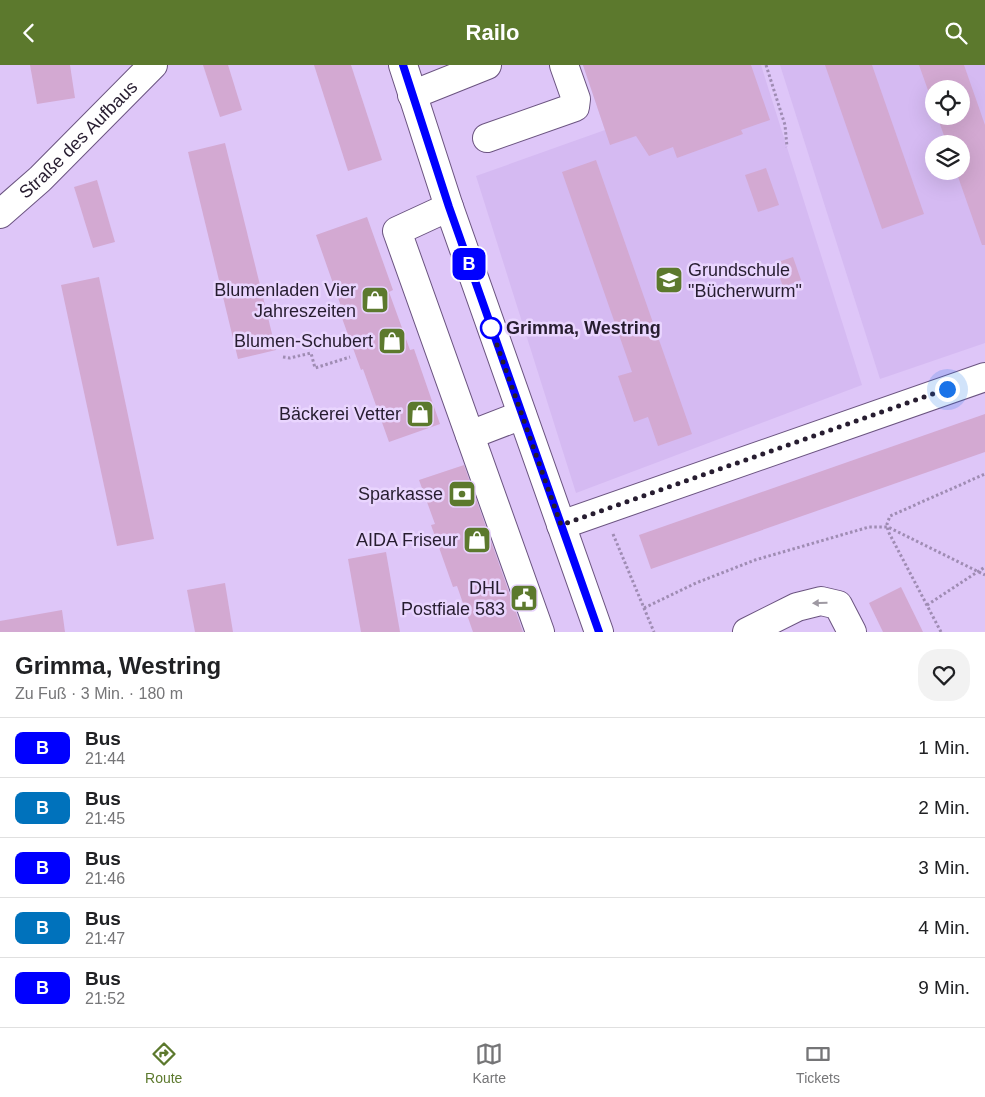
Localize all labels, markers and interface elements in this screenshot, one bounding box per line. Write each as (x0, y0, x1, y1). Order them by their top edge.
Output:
icon: back (15, 19, 43, 47)
icon: search (942, 19, 970, 47)
text: Railo (466, 20, 519, 45)
street label: Straße des Aufbaus (15, 77, 141, 203)
map controls (925, 80, 970, 180)
button: locate (925, 80, 970, 125)
button: layers (925, 135, 970, 180)
line badge: B (453, 248, 485, 280)
text: B (463, 254, 476, 274)
place label: Grundschule "Bücherwurm" (688, 260, 802, 301)
school or university icon: Grundschule "Bücherwurm" (654, 265, 684, 295)
place label: Blumenladen Vier Jahreszeiten (214, 280, 356, 321)
shop icon: Blumenladen Vier Jahreszeiten (360, 285, 390, 315)
marker: Grimma, Westring (480, 317, 502, 339)
place label: Grimma, Westring (506, 318, 661, 338)
shop icon: Blumen-Schubert (377, 326, 407, 356)
place label: Blumen-Schubert (234, 331, 373, 351)
your location (935, 377, 960, 402)
shop icon: Bäckerei Vetter (405, 399, 435, 429)
place label: Bäckerei Vetter (279, 404, 401, 424)
bank icon: Sparkasse (447, 479, 477, 509)
place label: Sparkasse (358, 484, 443, 504)
shop icon: AIDA Friseur (462, 525, 492, 555)
place label: AIDA Friseur (356, 530, 458, 550)
place label: DHL Postfiale 583 (401, 578, 505, 619)
public building icon: DHL Postfiale 583 (509, 583, 539, 613)
one-way arrow (811, 600, 827, 608)
button: heart (918, 649, 970, 701)
text: Grimma, Westring (15, 652, 221, 679)
text: Zu Fuß · 3 Min. · 180 m (15, 685, 183, 702)
text: Bus (85, 728, 121, 749)
text: 1 Min. (918, 737, 970, 758)
text: B (36, 738, 49, 758)
text: 21:44 (85, 750, 125, 767)
text: Bus (85, 788, 121, 809)
text: 2 Min. (918, 797, 970, 818)
text: B (36, 798, 49, 818)
text: 21:45 (85, 810, 125, 827)
text: Bus (85, 848, 121, 869)
text: 3 Min. (918, 857, 970, 878)
text: B (36, 858, 49, 878)
text: 21:46 (85, 870, 125, 887)
text: Bus (85, 908, 121, 929)
text: 4 Min. (918, 917, 970, 938)
text: B (36, 918, 49, 938)
text: 21:47 (85, 930, 125, 947)
text: Bus (85, 968, 121, 989)
text: 9 Min. (918, 977, 970, 998)
text: B (36, 978, 49, 998)
text: 21:52 (85, 990, 125, 1007)
tab: Route (145, 1040, 182, 1086)
tab: Karte (473, 1040, 506, 1086)
tab: Tickets (796, 1040, 840, 1086)

